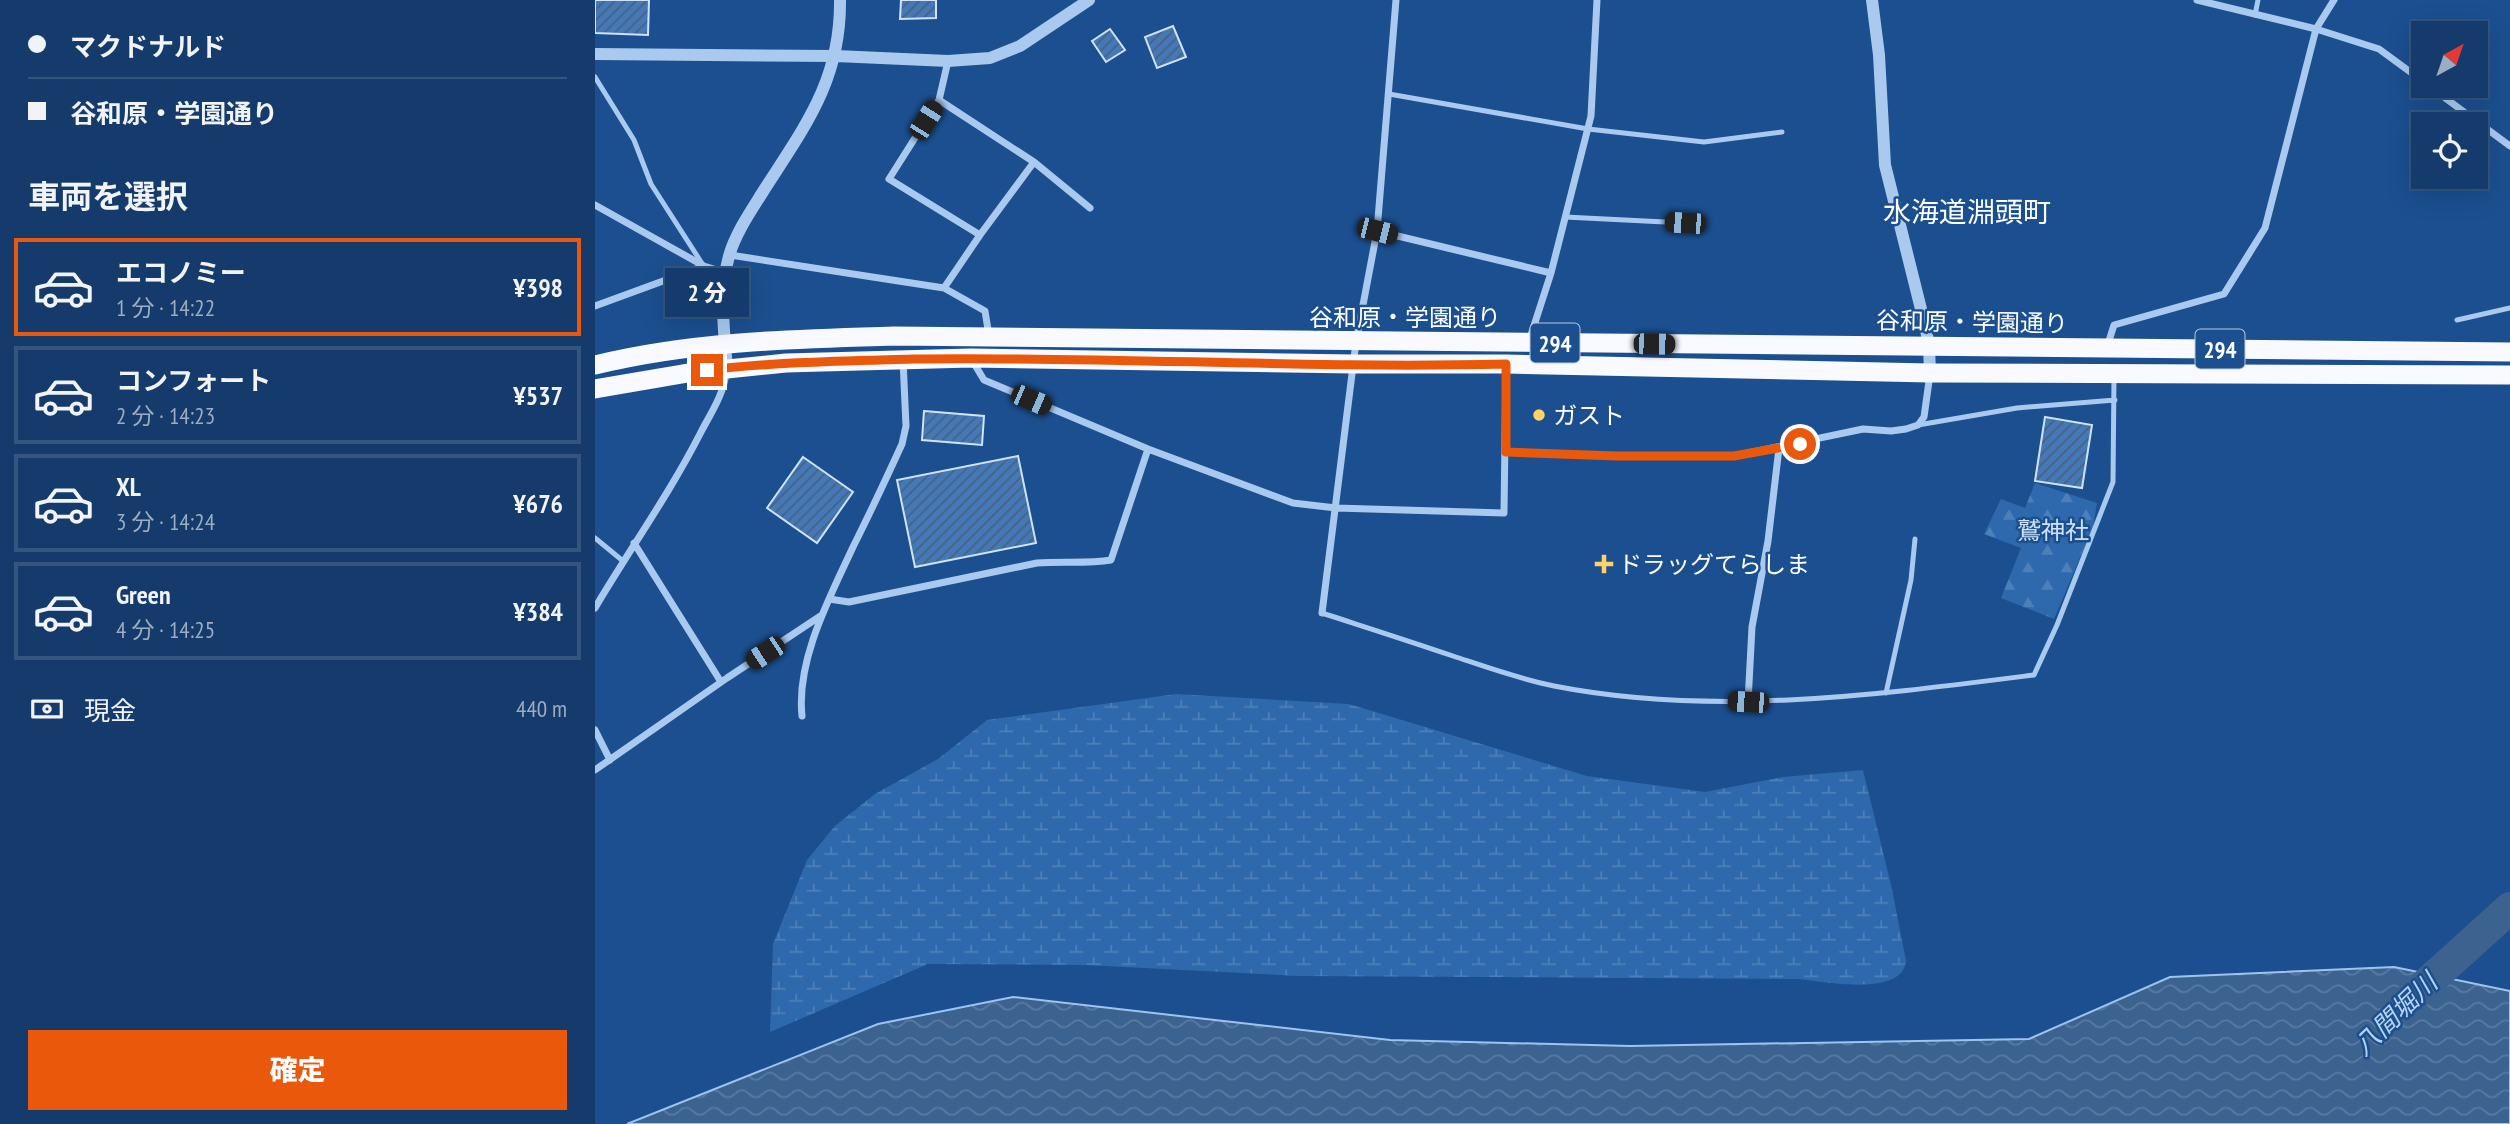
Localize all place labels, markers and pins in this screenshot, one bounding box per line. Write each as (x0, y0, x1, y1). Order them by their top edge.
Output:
place label: ガスト (1553, 400, 1625, 431)
marker: ガスト (1531, 407, 1547, 423)
place label: ドラッグてらしま (1618, 549, 1810, 580)
marker: ドラッグてらしま (1596, 556, 1612, 572)

